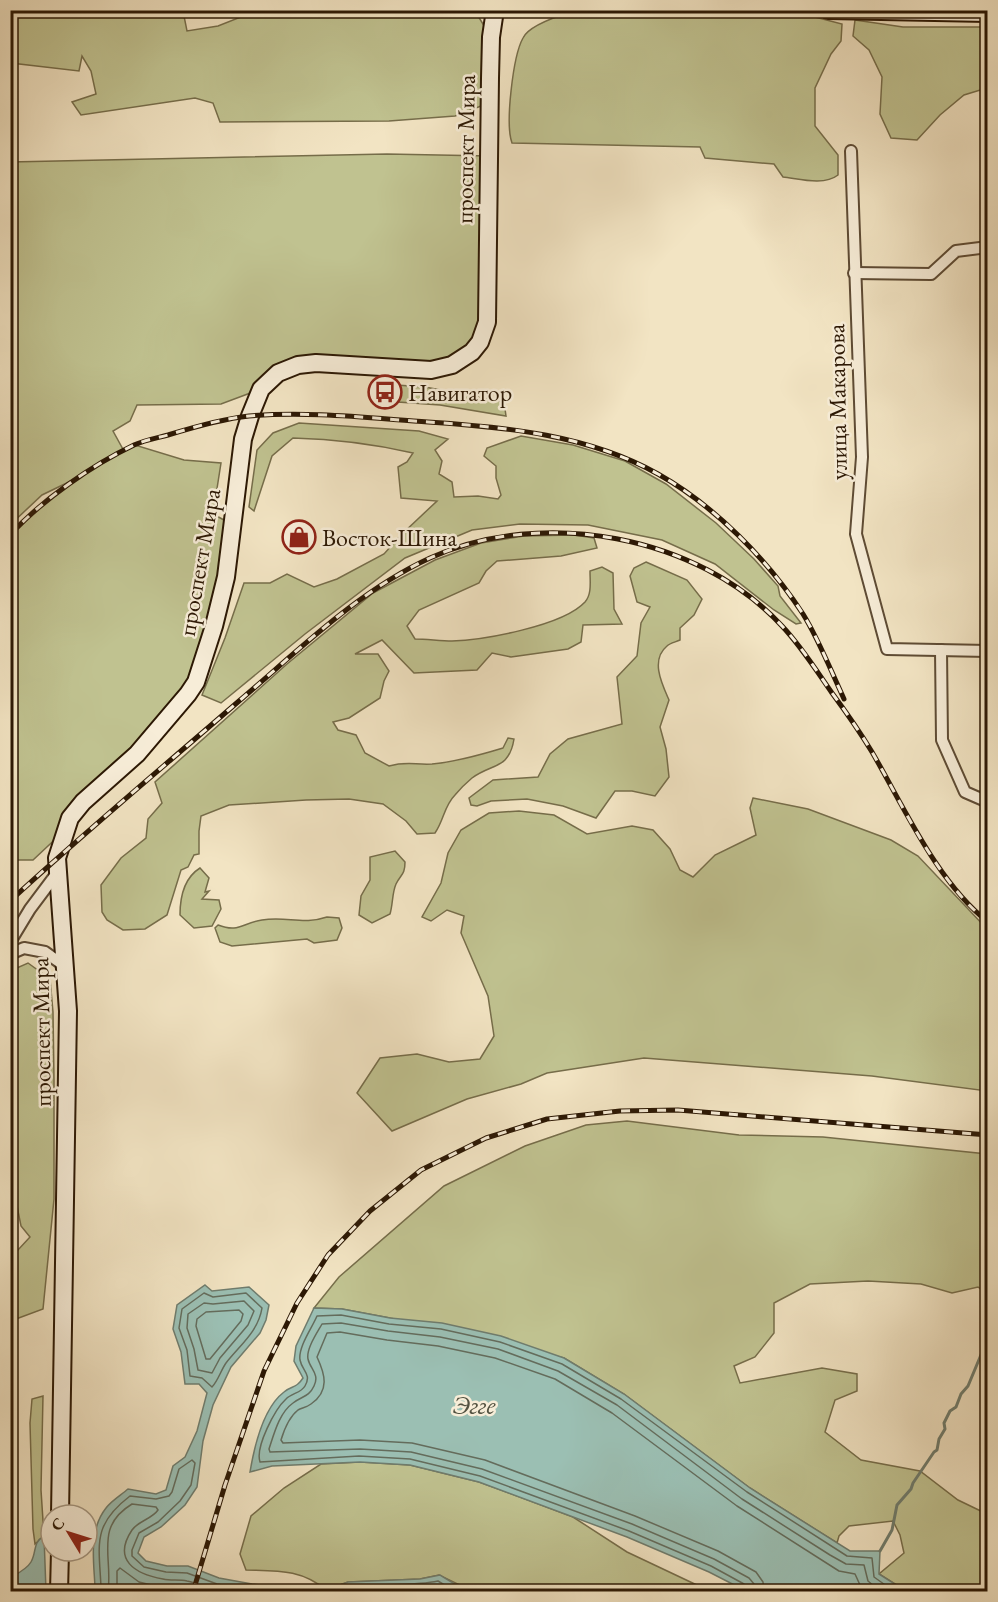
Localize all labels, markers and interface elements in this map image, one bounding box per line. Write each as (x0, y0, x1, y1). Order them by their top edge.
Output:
street label: проспект Мира (448, 74, 482, 224)
street label: улица Макарова (820, 323, 854, 480)
bus stop icon: Навигатор (367, 374, 403, 410)
place label: Навигатор (408, 377, 512, 408)
street label: проспект Мира (171, 485, 227, 638)
shop icon: Восток-Шина (281, 519, 317, 555)
place label: Восток-Шина (322, 522, 457, 553)
street label: проспект Мира (24, 957, 58, 1107)
water label: Эгге (453, 1388, 496, 1422)
north arrow (39, 1503, 99, 1563)
text: С (46, 1513, 69, 1535)

